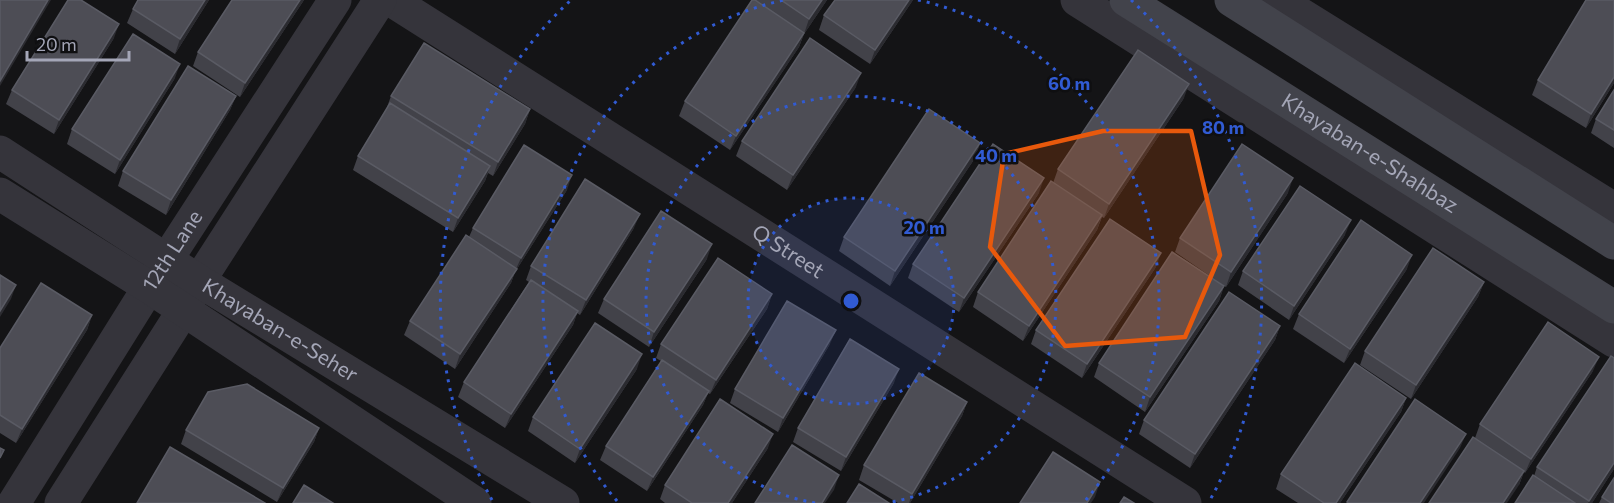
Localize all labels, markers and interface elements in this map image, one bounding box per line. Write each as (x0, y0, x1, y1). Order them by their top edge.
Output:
scale bar (27, 24, 129, 62)
text: 20 m (36, 33, 77, 55)
text: 60 m (1048, 72, 1090, 94)
street label: Khayaban-e-Shahbaz (1278, 87, 1464, 217)
text: 80 m (1202, 116, 1244, 138)
text: 40 m (975, 144, 1017, 166)
street label: 12th Lane (136, 205, 207, 295)
text: 20 m (903, 216, 945, 238)
street label: Q Street (748, 218, 830, 282)
street label: Khayaban-e-Seher (198, 272, 363, 386)
centre of rings (841, 291, 861, 311)

